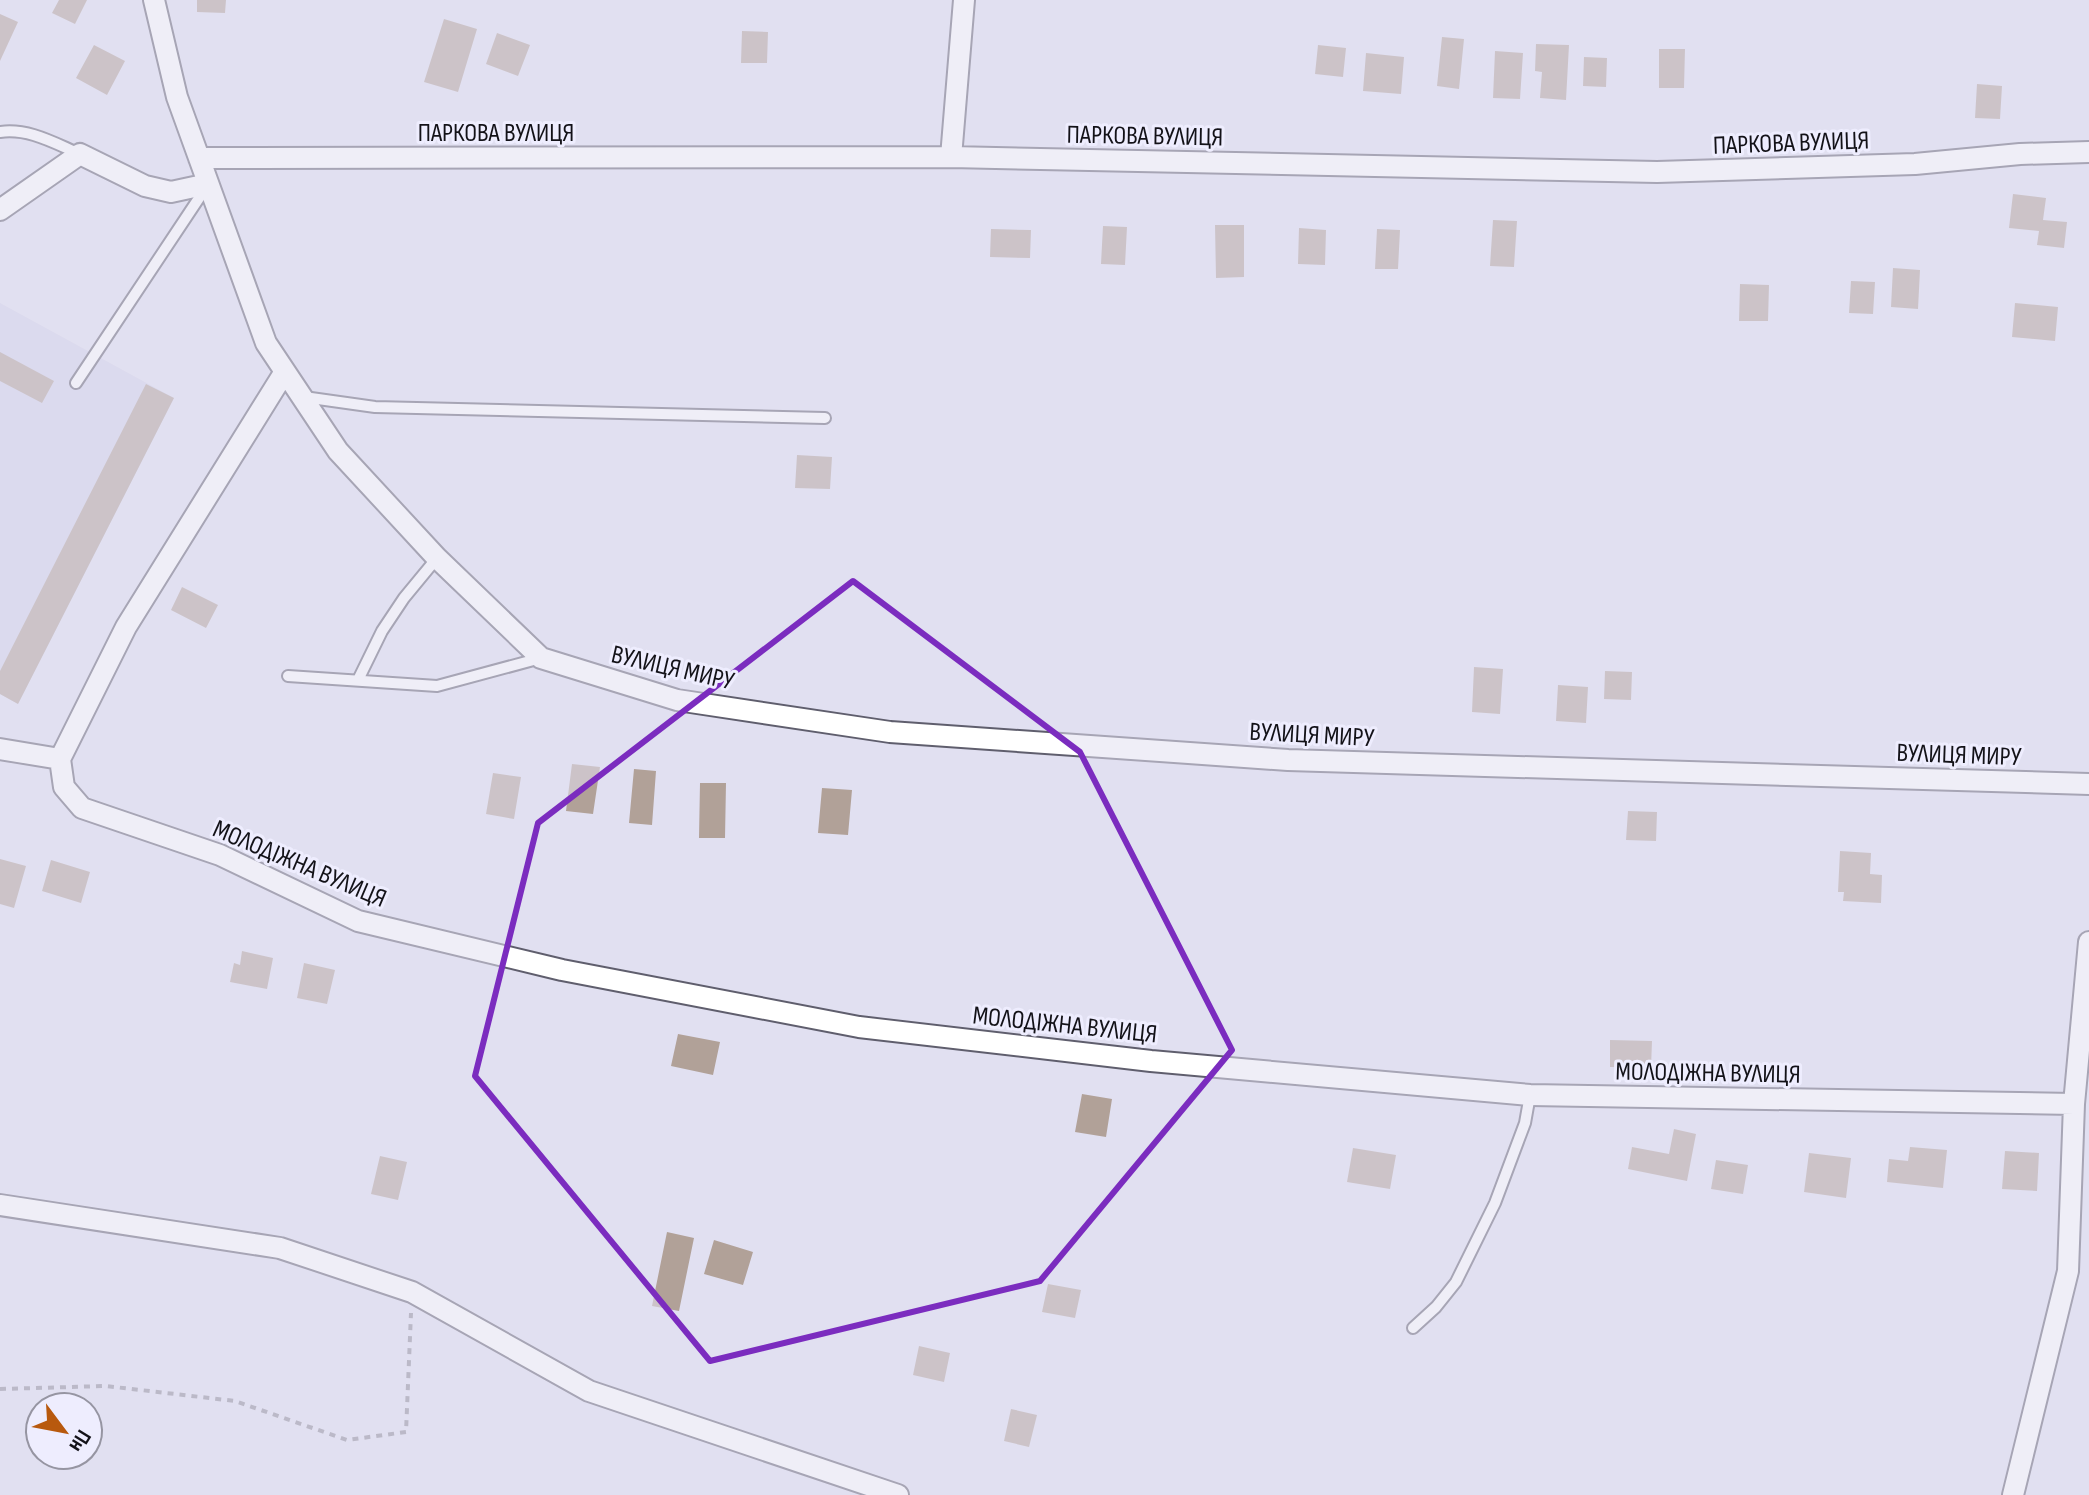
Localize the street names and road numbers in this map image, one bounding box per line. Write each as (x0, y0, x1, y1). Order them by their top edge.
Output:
street label: ПАРКОВА ВУЛИЦЯ (418, 118, 574, 149)
street label: ПАРКОВА ВУЛИЦЯ (1066, 120, 1223, 153)
street label: ПАРКОВА ВУЛИЦЯ (1712, 125, 1870, 162)
street label: ВУЛИЦЯ МИРУ (608, 639, 737, 698)
street label: ВУЛИЦЯ МИРУ (1249, 717, 1375, 754)
street label: ВУЛИЦЯ МИРУ (1896, 738, 2022, 773)
street label: МОЛОДІЖНА ВУЛИЦЯ (208, 814, 391, 915)
street label: МОЛОДІЖНА ВУЛИЦЯ (971, 1000, 1159, 1051)
street label: МОЛОДІЖНА ВУЛИЦЯ (1615, 1056, 1801, 1091)

